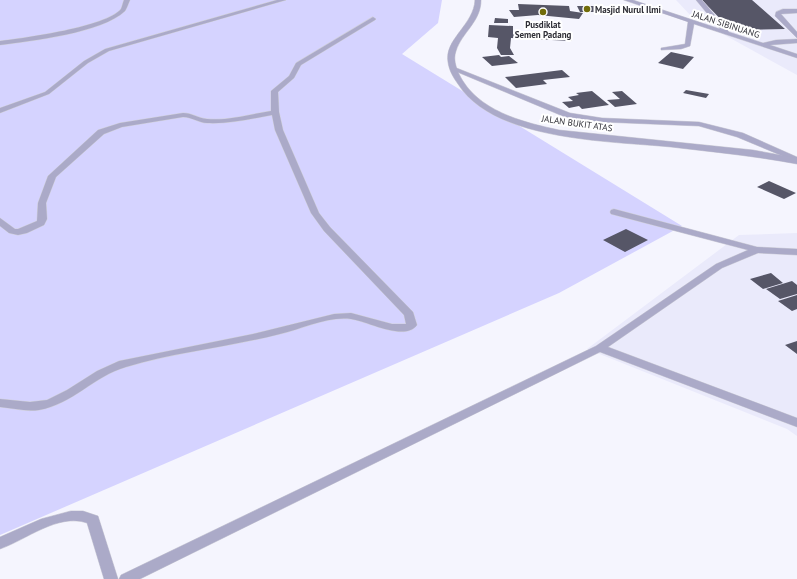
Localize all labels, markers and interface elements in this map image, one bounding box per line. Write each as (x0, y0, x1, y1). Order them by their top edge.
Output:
marker: Masjid Nurul Ilmi (582, 4, 592, 14)
place label: Masjid Nurul Ilmi (595, 4, 661, 15)
marker: Pusdiklat Semen Padang (538, 7, 548, 17)
street label: JALAN SIBINUANG (690, 8, 761, 40)
place label: Pusdiklat Semen Padang (515, 19, 572, 40)
street label: JALAN BUKIT ATAS (540, 112, 613, 133)

